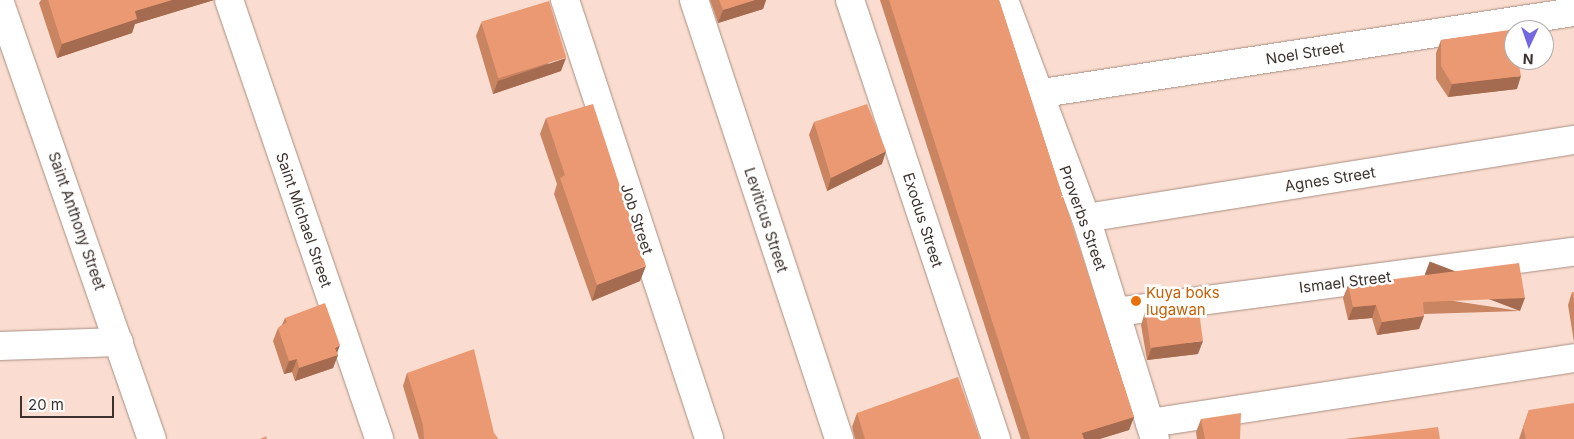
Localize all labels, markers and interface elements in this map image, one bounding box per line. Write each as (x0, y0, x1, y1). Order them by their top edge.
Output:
north arrow (1504, 20, 1554, 70)
street label: Noel Street (1264, 38, 1346, 68)
text: N (1522, 51, 1534, 68)
street label: Saint Anthony Street (45, 149, 109, 293)
street label: Saint Michael Street (272, 150, 336, 290)
street label: Proverbs Street (1056, 163, 1110, 273)
street label: Agnes Street (1283, 163, 1377, 195)
street label: Leviticus Street (741, 165, 791, 275)
street label: Exodus Street (899, 170, 947, 270)
street label: Job Street (617, 181, 657, 257)
street label: Ismael Street (1298, 267, 1392, 297)
place label: Kuya boks lugawan (1146, 283, 1220, 318)
marker: Kuya boks lugawan (1130, 295, 1142, 307)
scale bar (22, 386, 116, 418)
text: 20 m (28, 395, 64, 414)

